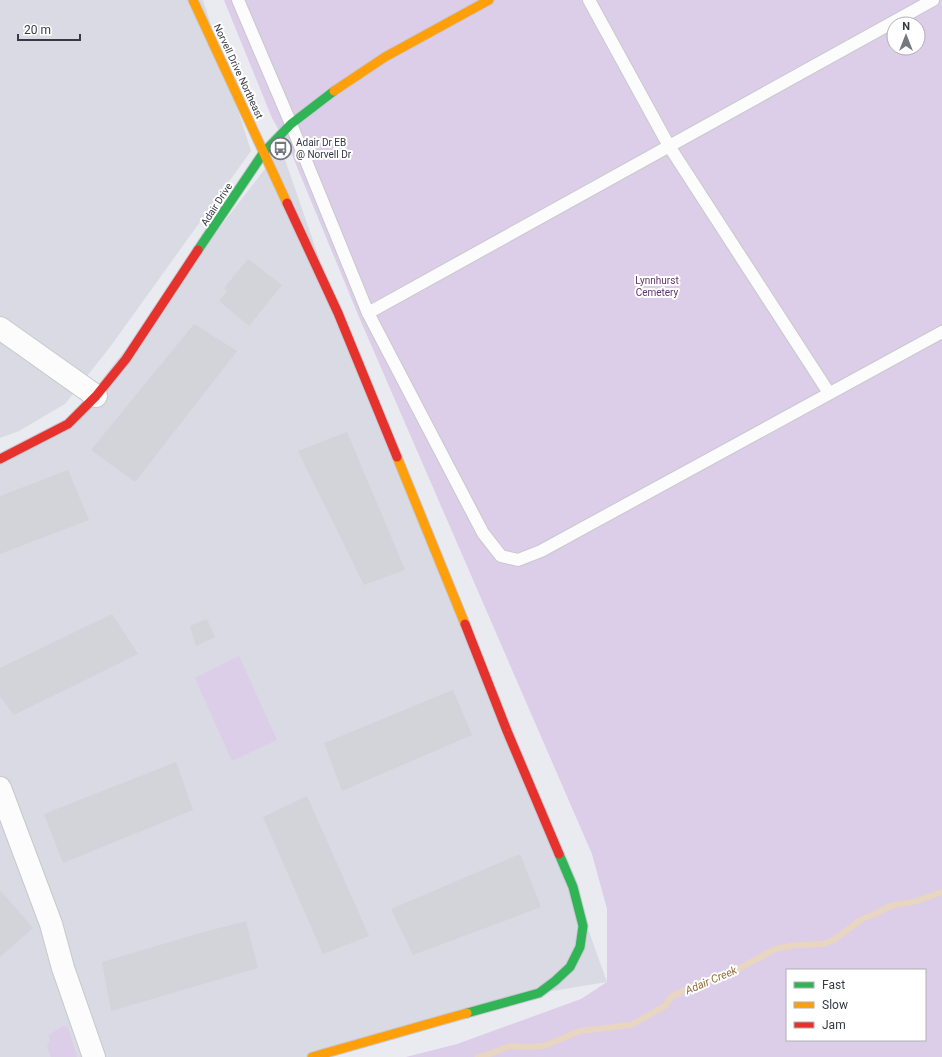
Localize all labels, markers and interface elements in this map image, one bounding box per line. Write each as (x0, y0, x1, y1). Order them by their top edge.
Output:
scale bar (18, 16, 80, 42)
north arrow (886, 16, 926, 56)
text: N (902, 20, 910, 33)
street label: Norvell Drive Northeast (212, 22, 265, 120)
text: 20 m (24, 23, 51, 37)
bus stop icon: Adair Dr EB @ Norvell Dr (268, 135, 294, 161)
place label: Adair Dr EB @ Norvell Dr (296, 137, 352, 160)
street label: Adair Drive (199, 181, 234, 228)
park label: Lynnhurst Cemetery (635, 275, 679, 298)
water label: Adair Creek (682, 964, 740, 998)
legend (786, 969, 926, 1041)
text: Fast (822, 978, 845, 992)
text: Slow (822, 998, 848, 1012)
text: Jam (822, 1018, 846, 1032)

